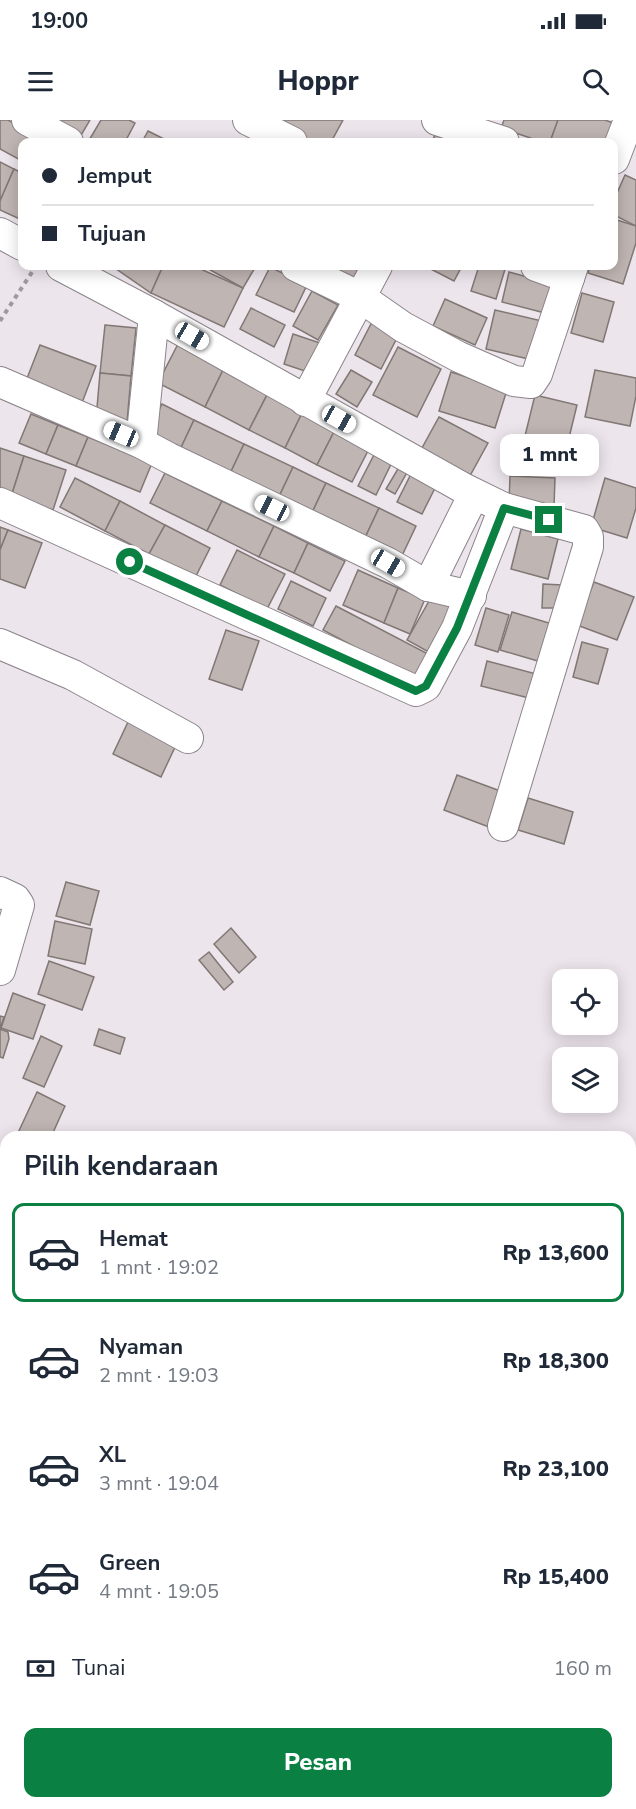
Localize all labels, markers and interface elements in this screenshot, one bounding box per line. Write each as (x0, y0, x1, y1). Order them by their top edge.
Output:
text: 19:00 (30, 6, 88, 36)
text: Hoppr (277, 63, 359, 100)
icon: menu (24, 65, 57, 98)
icon: search (579, 65, 612, 98)
text: Jemput (78, 161, 151, 191)
text: Tujuan (78, 219, 146, 249)
car (172, 319, 212, 353)
car (319, 402, 359, 436)
car (101, 419, 141, 449)
callout: 1 mnt (500, 433, 598, 475)
text: 1 mnt (522, 441, 577, 468)
car (252, 492, 292, 524)
route end (535, 506, 562, 533)
car (368, 546, 408, 580)
route start (116, 548, 143, 575)
map controls (552, 969, 618, 1113)
button: locate (552, 969, 618, 1035)
button: layers (552, 1047, 618, 1113)
text: Pilih kendaraan (24, 1148, 218, 1185)
text: Hemat (99, 1224, 168, 1254)
icon: car (27, 1226, 81, 1280)
text: Rp 13,600 (502, 1238, 609, 1268)
text: 1 mnt · 19:02 (99, 1254, 219, 1281)
text: Nyaman (99, 1332, 183, 1362)
icon: car (27, 1334, 81, 1388)
text: Rp 18,300 (502, 1346, 609, 1376)
text: 2 mnt · 19:03 (99, 1362, 219, 1389)
text: XL (99, 1440, 126, 1470)
icon: car (27, 1442, 81, 1496)
text: Rp 23,100 (502, 1454, 609, 1484)
text: 3 mnt · 19:04 (99, 1470, 219, 1497)
text: Green (99, 1548, 160, 1578)
icon: car (27, 1550, 81, 1604)
text: Rp 15,400 (502, 1562, 609, 1592)
text: 4 mnt · 19:05 (99, 1578, 219, 1605)
icon: cash (24, 1652, 57, 1685)
text: Tunai (72, 1653, 125, 1683)
text: 160 m (554, 1655, 612, 1682)
button: Pesan (24, 1728, 612, 1797)

